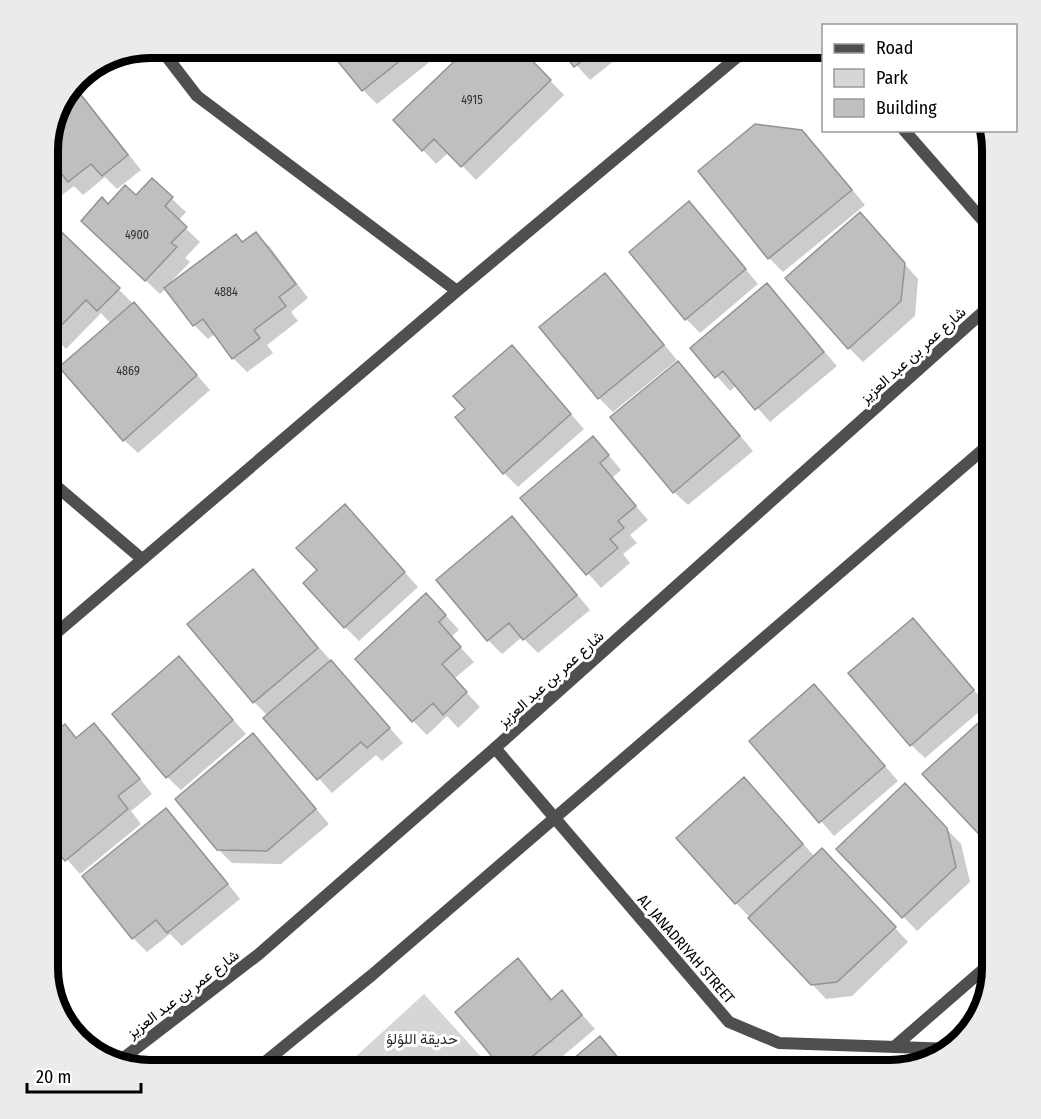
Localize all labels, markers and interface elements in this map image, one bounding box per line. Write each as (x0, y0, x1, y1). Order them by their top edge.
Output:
legend (822, 24, 1017, 132)
text: Road (876, 37, 913, 59)
text: Park (876, 67, 909, 89)
house number: 4915 (461, 93, 483, 107)
text: Building (876, 97, 937, 119)
house number: 4900 (125, 228, 149, 242)
house number: 4884 (214, 285, 238, 299)
street label: شارع عمر بن عبد العزيز (856, 303, 971, 409)
house number: 4869 (116, 364, 140, 378)
street label: شارع عمر بن عبد العزيز (494, 627, 609, 733)
street label: AL JANADRIYAH STREET (634, 891, 738, 1007)
street label: شارع عمر بن عبد العزيز (123, 946, 244, 1044)
park label: حديقة اللؤلؤ (386, 1030, 458, 1048)
scale bar (27, 1056, 141, 1094)
text: 20 m (36, 1066, 71, 1088)

